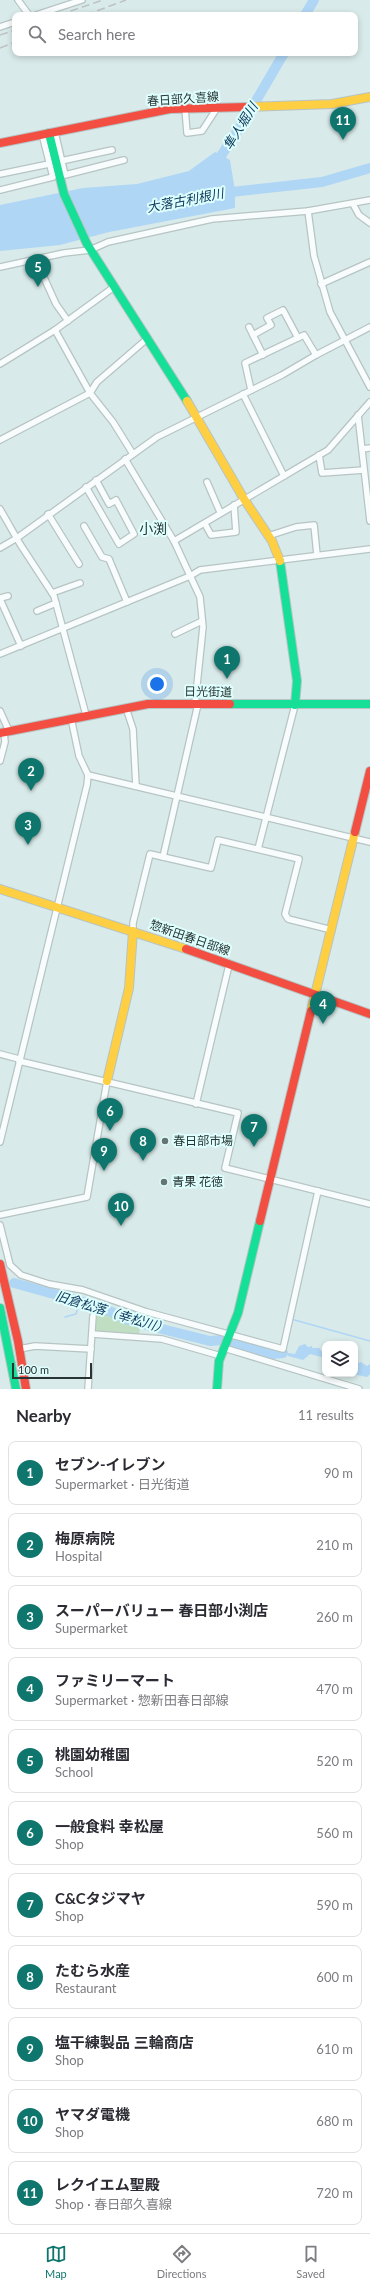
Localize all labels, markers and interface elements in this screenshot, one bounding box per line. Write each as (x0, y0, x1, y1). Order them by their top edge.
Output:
search box (12, 12, 358, 56)
icon: search (26, 23, 48, 45)
text: Search here (58, 25, 135, 43)
street label: 春日部久喜線 (147, 89, 219, 108)
water label: 隼人堀川 (219, 98, 262, 152)
pin: 11 (330, 107, 356, 140)
water label: 大落古利根川 (145, 184, 227, 215)
pin: 5 (25, 254, 51, 287)
district label: 小渕 (139, 520, 167, 537)
pin: 1 (214, 646, 240, 679)
your location (147, 674, 167, 694)
street label: 日光街道 (184, 684, 232, 699)
pin: 2 (18, 758, 44, 791)
pin: 3 (15, 812, 41, 845)
street label: 惣新田春日部線 (148, 917, 232, 958)
pin: 4 (310, 991, 336, 1024)
pin: 6 (97, 1098, 123, 1131)
pin: 7 (241, 1114, 267, 1147)
pin: 8 (130, 1128, 156, 1161)
place label: 春日部市場 (173, 1133, 233, 1148)
marker: 春日部市場 (160, 1136, 170, 1146)
pin: 9 (91, 1138, 117, 1171)
place label: 青果 花徳 (172, 1174, 223, 1189)
marker: 青果 花徳 (159, 1177, 169, 1187)
pin: 10 (108, 1193, 134, 1226)
water label: 旧倉松落（幸松川） (54, 1287, 170, 1337)
map controls (322, 1341, 358, 1377)
button: layers (322, 1341, 358, 1377)
scale bar (12, 1361, 92, 1380)
text: 100 m (18, 1363, 49, 1376)
text: Nearby (16, 1405, 71, 1426)
text: 11 results (298, 1407, 354, 1423)
text: セブン-イレブン (55, 1455, 166, 1473)
text: 1 (26, 1465, 34, 1481)
text: 90 m (324, 1465, 353, 1481)
text: Supermarket · 日光街道 (55, 1476, 190, 1492)
text: 梅原病院 (55, 1529, 115, 1547)
text: 2 (26, 1537, 34, 1553)
text: 210 m (316, 1537, 353, 1553)
text: Hospital (55, 1548, 102, 1564)
text: スーパーバリュー 春日部小渕店 (55, 1601, 268, 1619)
text: 3 (26, 1609, 34, 1625)
text: 260 m (316, 1609, 353, 1625)
text: Supermarket (55, 1620, 128, 1636)
text: ファミリーマート (55, 1671, 175, 1689)
text: 4 (26, 1681, 34, 1697)
text: 470 m (316, 1681, 353, 1697)
text: Supermarket · 惣新田春日部線 (55, 1692, 229, 1708)
text: 桃園幼稚園 (55, 1745, 130, 1763)
text: 5 (26, 1753, 34, 1769)
text: 520 m (316, 1753, 353, 1769)
text: School (55, 1764, 93, 1780)
text: 一般食料 幸松屋 (55, 1817, 164, 1835)
text: 6 (26, 1825, 34, 1841)
text: 560 m (316, 1825, 353, 1841)
text: Shop (55, 1836, 84, 1852)
text: C&Cタジマヤ (55, 1889, 146, 1907)
text: 7 (26, 1897, 34, 1913)
text: 590 m (316, 1897, 353, 1913)
text: Shop (55, 1908, 84, 1924)
text: たむら水産 (55, 1961, 130, 1979)
text: 8 (26, 1969, 34, 1985)
text: 600 m (316, 1969, 353, 1985)
text: Restaurant (55, 1980, 117, 1996)
text: 塩干練製品 三輪商店 (55, 2033, 194, 2051)
text: 9 (26, 2041, 34, 2057)
text: 610 m (316, 2041, 353, 2057)
text: Shop (55, 2052, 84, 2068)
text: ヤマダ電機 (55, 2105, 130, 2123)
text: 10 (22, 2113, 38, 2129)
text: 680 m (316, 2113, 353, 2129)
text: Shop (55, 2124, 84, 2140)
text: レクイエム聖殿 (55, 2175, 160, 2193)
text: 11 (22, 2185, 38, 2201)
text: 720 m (316, 2185, 353, 2201)
text: Shop · 春日部久喜線 (55, 2196, 172, 2212)
tab: Map (45, 2243, 67, 2280)
tab: Directions (157, 2243, 206, 2280)
tab: Saved (296, 2243, 325, 2280)

